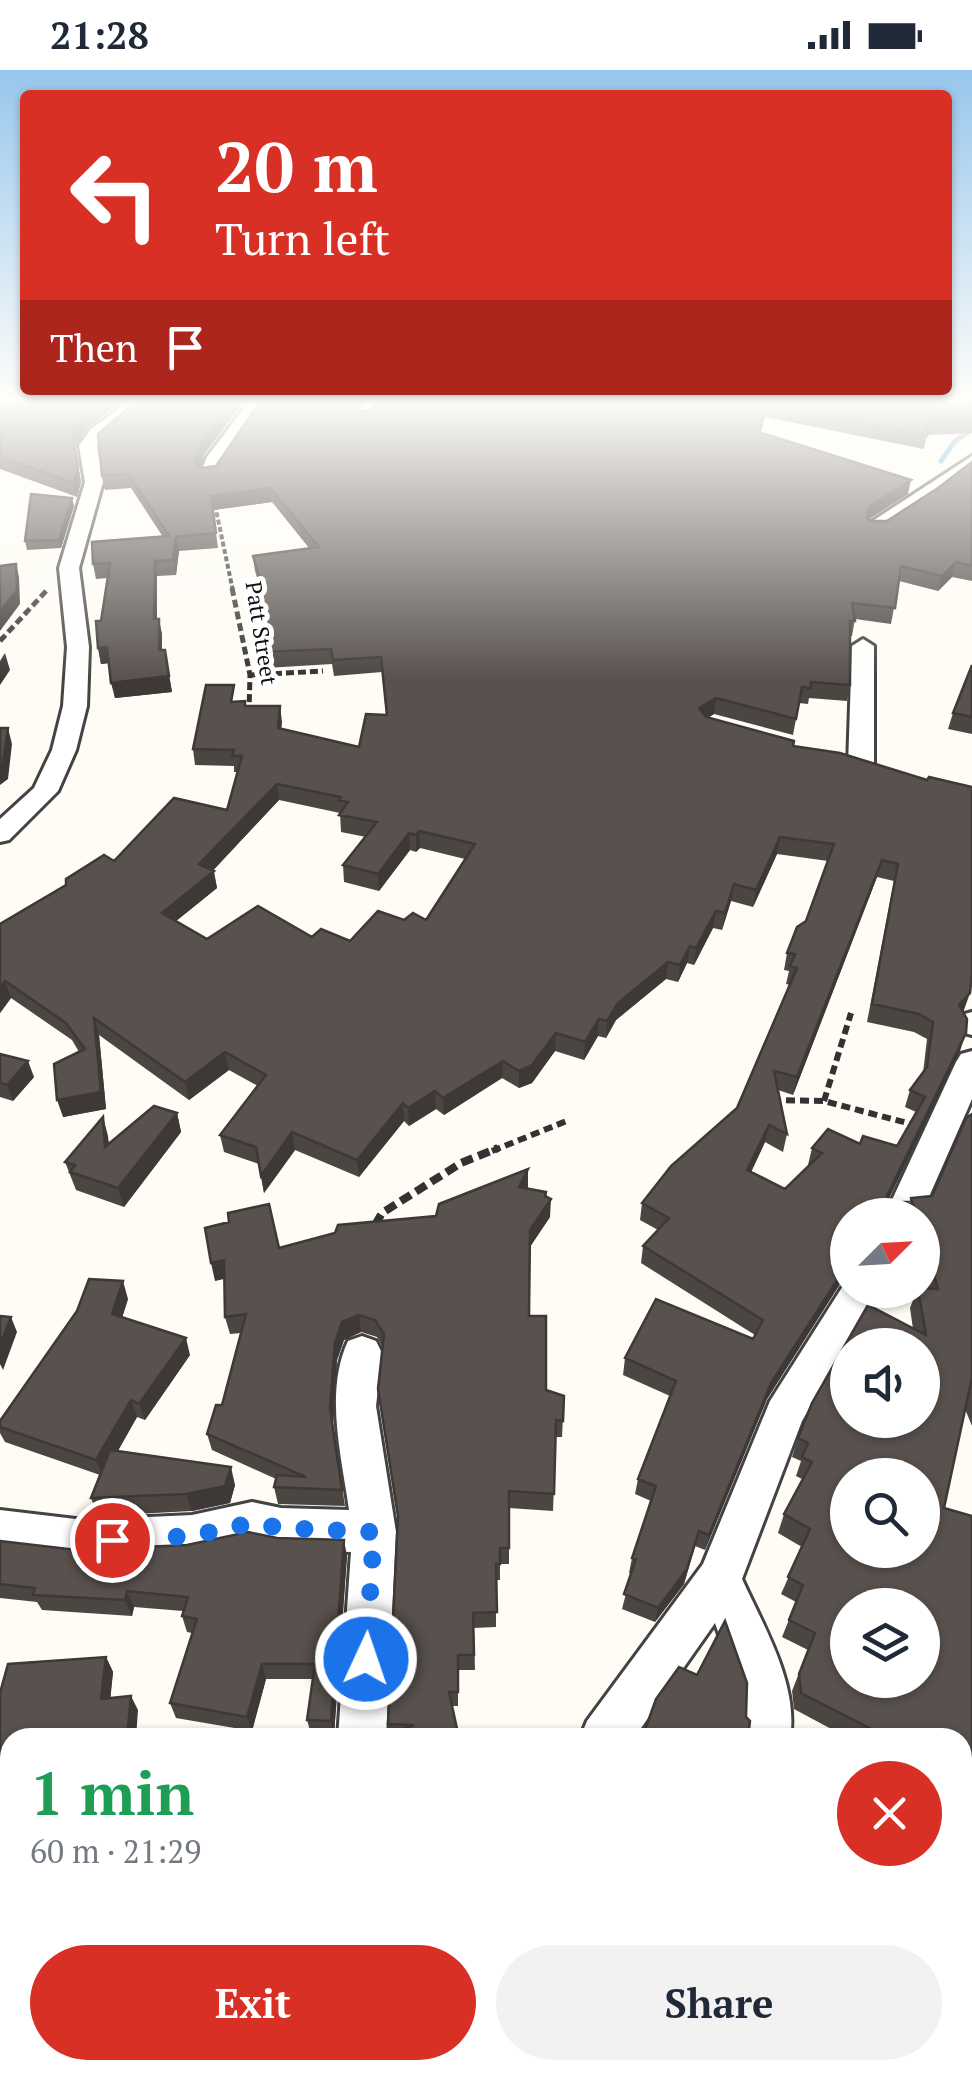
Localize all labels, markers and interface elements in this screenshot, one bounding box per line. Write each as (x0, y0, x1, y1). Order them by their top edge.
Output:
text: 21:28 (50, 10, 149, 60)
text: 20 m (215, 119, 378, 212)
icon: left (50, 130, 180, 260)
text: Turn left (215, 208, 390, 268)
icon: arrive (158, 320, 213, 375)
text: Then (50, 323, 138, 373)
street label: Patt Street (240, 579, 284, 687)
north arrow (830, 1198, 940, 1308)
map controls (830, 1198, 940, 1698)
button: sound (830, 1328, 940, 1438)
button: search (830, 1458, 940, 1568)
pin (70, 1498, 155, 1583)
icon: arrive (85, 1513, 140, 1568)
button: layers (830, 1588, 940, 1698)
position arrow (314, 1607, 418, 1711)
text: 1 min (30, 1753, 194, 1832)
button: close (837, 1761, 942, 1866)
text: 60 m · 21:29 (30, 1830, 201, 1872)
button: Exit (30, 1945, 476, 2060)
button: Share (496, 1945, 942, 2060)

